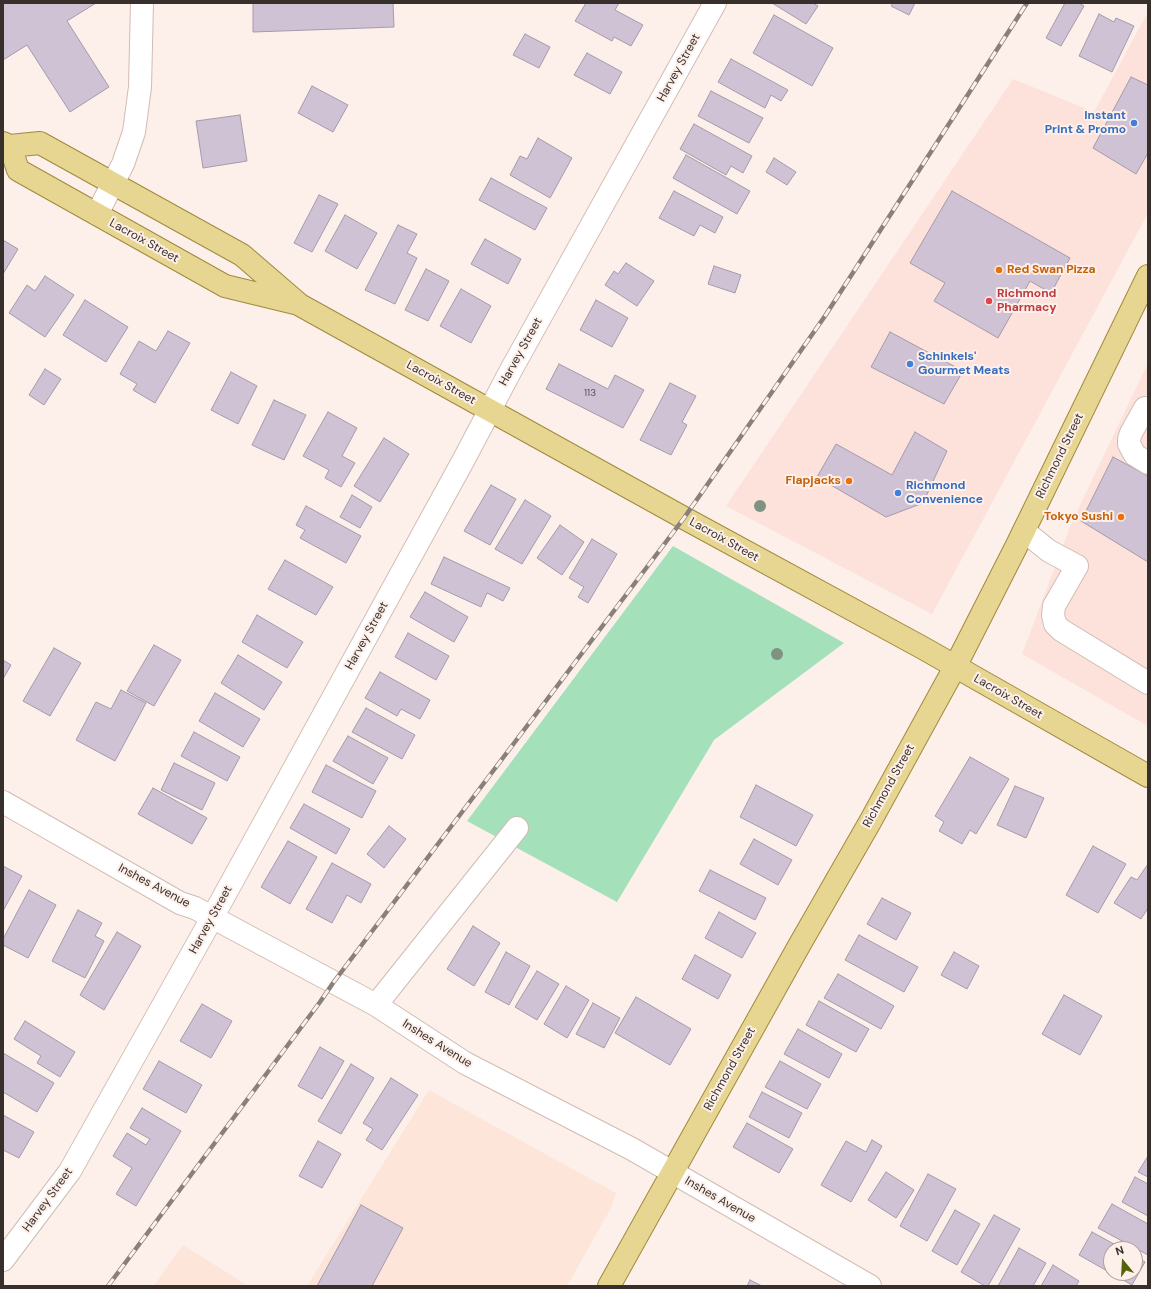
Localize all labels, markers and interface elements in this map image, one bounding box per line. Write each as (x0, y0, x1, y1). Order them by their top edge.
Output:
street label: Harvey Street (654, 31, 704, 105)
place label: Instant Print & Promo (1045, 109, 1126, 137)
marker: Instant Print & Promo (1129, 118, 1139, 128)
street label: Lacroix Street (107, 216, 181, 266)
place label: Red Swan Pizza (1007, 263, 1096, 277)
marker: Red Swan Pizza (994, 265, 1004, 275)
place label: Richmond Pharmacy (997, 287, 1057, 315)
marker: Richmond Pharmacy (984, 296, 994, 306)
street label: Harvey Street (496, 315, 546, 389)
place label: Schinkels' Gourmet Meats (918, 350, 1010, 378)
street label: Lacroix Street (404, 358, 478, 408)
marker: Schinkels' Gourmet Meats (905, 359, 915, 369)
house number: 113 (584, 387, 596, 399)
street label: Richmond Street (1033, 411, 1087, 501)
place label: Flapjacks (786, 474, 841, 488)
marker: Flapjacks (844, 476, 854, 486)
place label: Richmond Convenience (906, 479, 983, 507)
marker: Richmond Convenience (893, 488, 903, 498)
place label: Tokyo Sushi (1044, 510, 1113, 524)
marker: Tokyo Sushi (1116, 512, 1126, 522)
street label: Lacroix Street (687, 515, 761, 565)
street label: Harvey Street (342, 599, 392, 673)
street label: Lacroix Street (971, 671, 1045, 723)
street label: Richmond Street (860, 742, 918, 830)
street label: Inshes Avenue (116, 861, 192, 911)
street label: Harvey Street (186, 883, 236, 957)
street label: Inshes Avenue (400, 1017, 474, 1071)
street label: Richmond Street (701, 1025, 759, 1113)
street label: Harvey Street (20, 1165, 76, 1235)
street label: Inshes Avenue (682, 1174, 758, 1226)
north arrow (1103, 1241, 1143, 1281)
text: N (1114, 1243, 1126, 1258)

